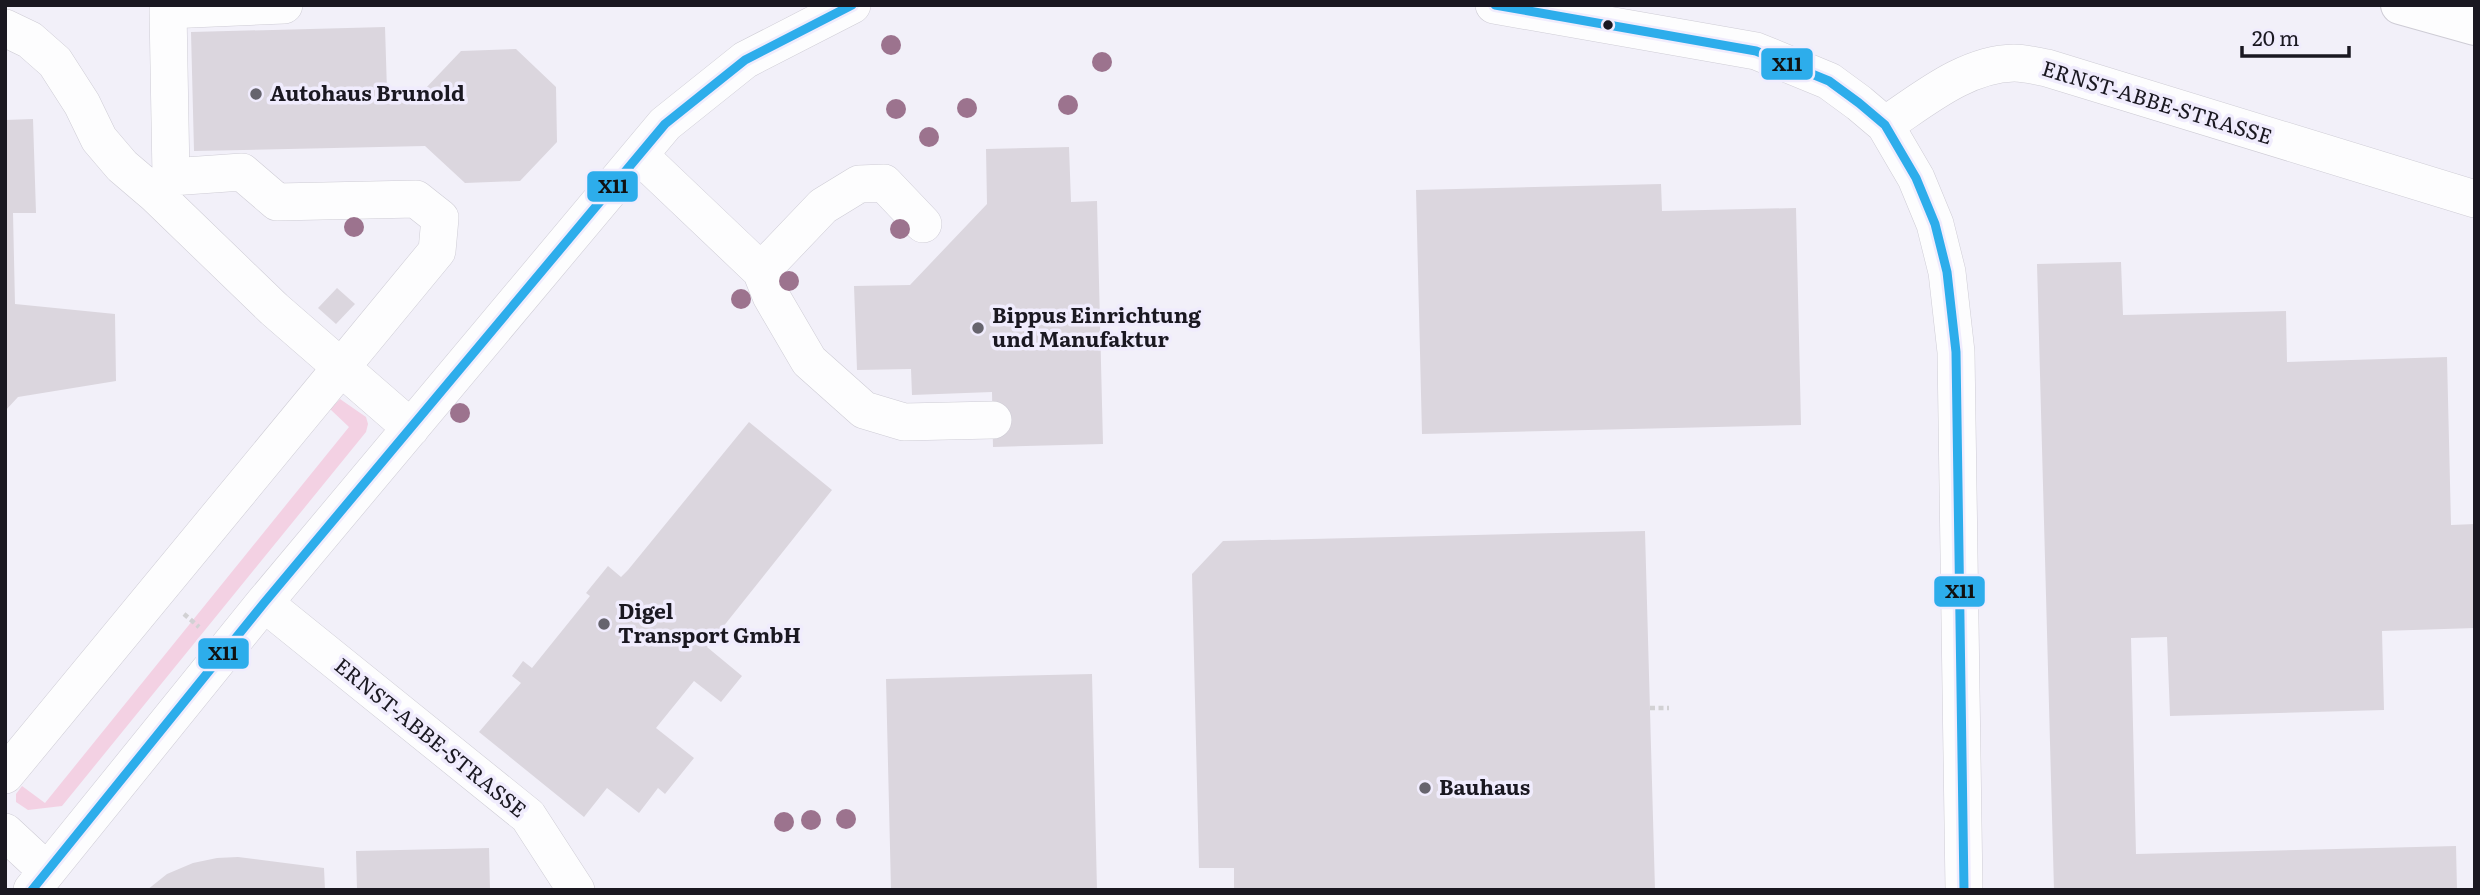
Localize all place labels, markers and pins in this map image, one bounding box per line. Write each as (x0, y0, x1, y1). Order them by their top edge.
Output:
unlabelled marker (1601, 18, 1615, 32)
place label: Autohaus Brunold (270, 76, 465, 107)
marker: Autohaus Brunold (248, 86, 264, 102)
place label: Bippus Einrichtung und Manufaktur (992, 298, 1201, 353)
marker: Bippus Einrichtung und Manufaktur (970, 320, 986, 336)
place label: Digel Transport GmbH (618, 594, 801, 649)
marker: Digel Transport GmbH (596, 616, 612, 632)
place label: Bauhaus (1439, 770, 1530, 801)
marker: Bauhaus (1417, 780, 1433, 796)

